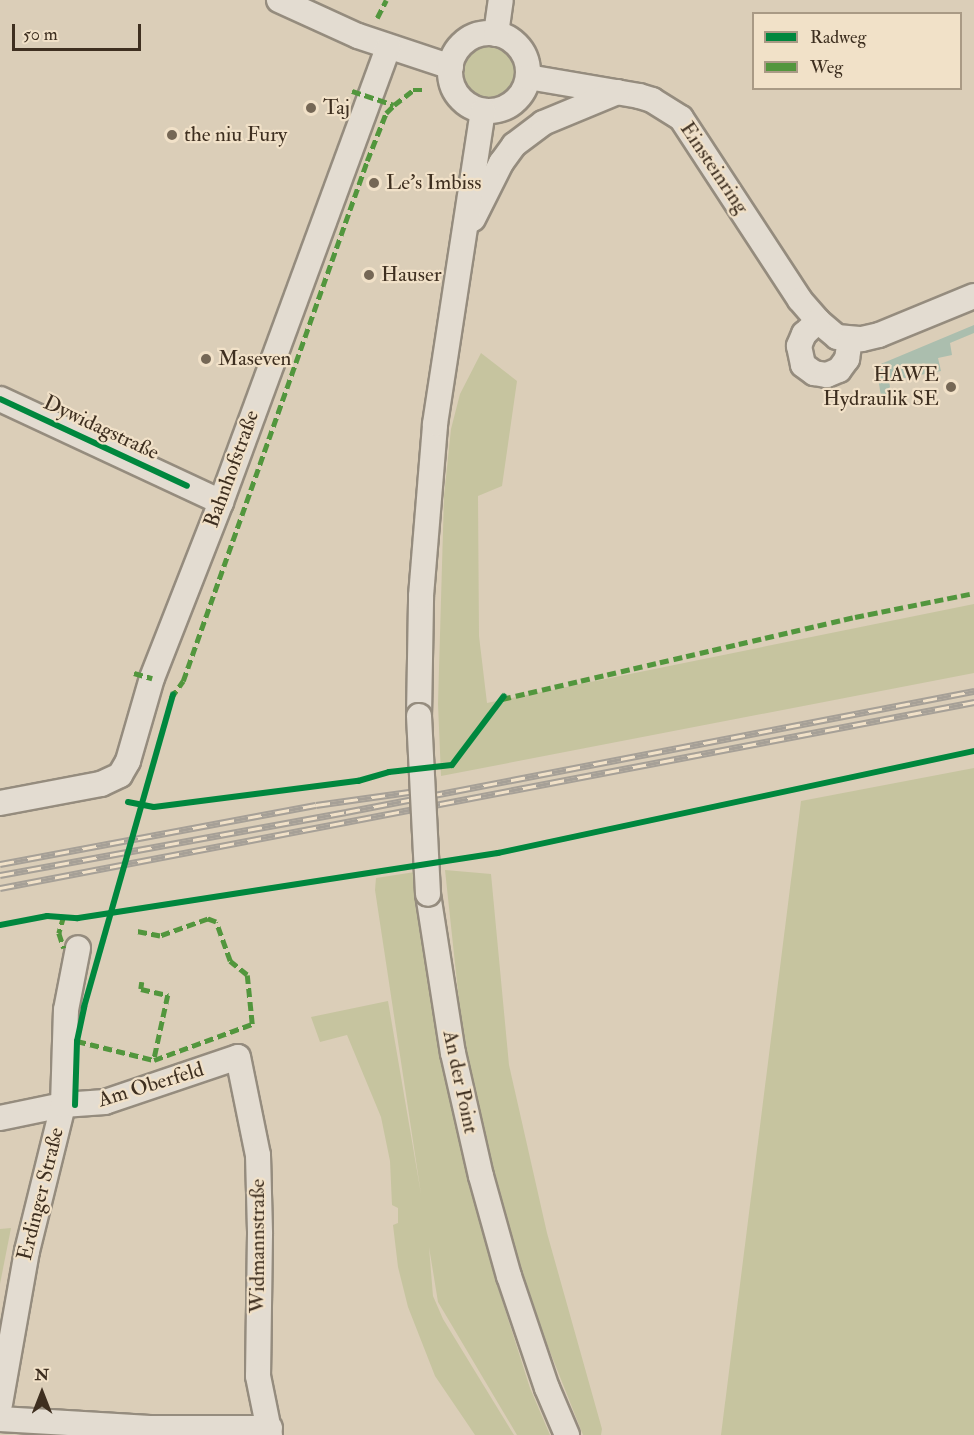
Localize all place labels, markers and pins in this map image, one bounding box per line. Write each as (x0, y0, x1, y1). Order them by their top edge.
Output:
place label: Taj (323, 95, 350, 121)
marker: Taj (304, 101, 318, 115)
place label: the niu Fury (184, 122, 287, 148)
marker: the niu Fury (165, 128, 179, 142)
place label: Le's Imbiss (386, 170, 482, 196)
marker: Le's Imbiss (367, 176, 381, 190)
place label: Hauser (381, 262, 442, 288)
marker: Hauser (362, 268, 376, 282)
place label: Maseven (218, 346, 291, 372)
marker: Maseven (199, 352, 213, 366)
place label: HAWE Hydraulik SE (823, 362, 939, 412)
marker: HAWE Hydraulik SE (944, 380, 958, 394)

